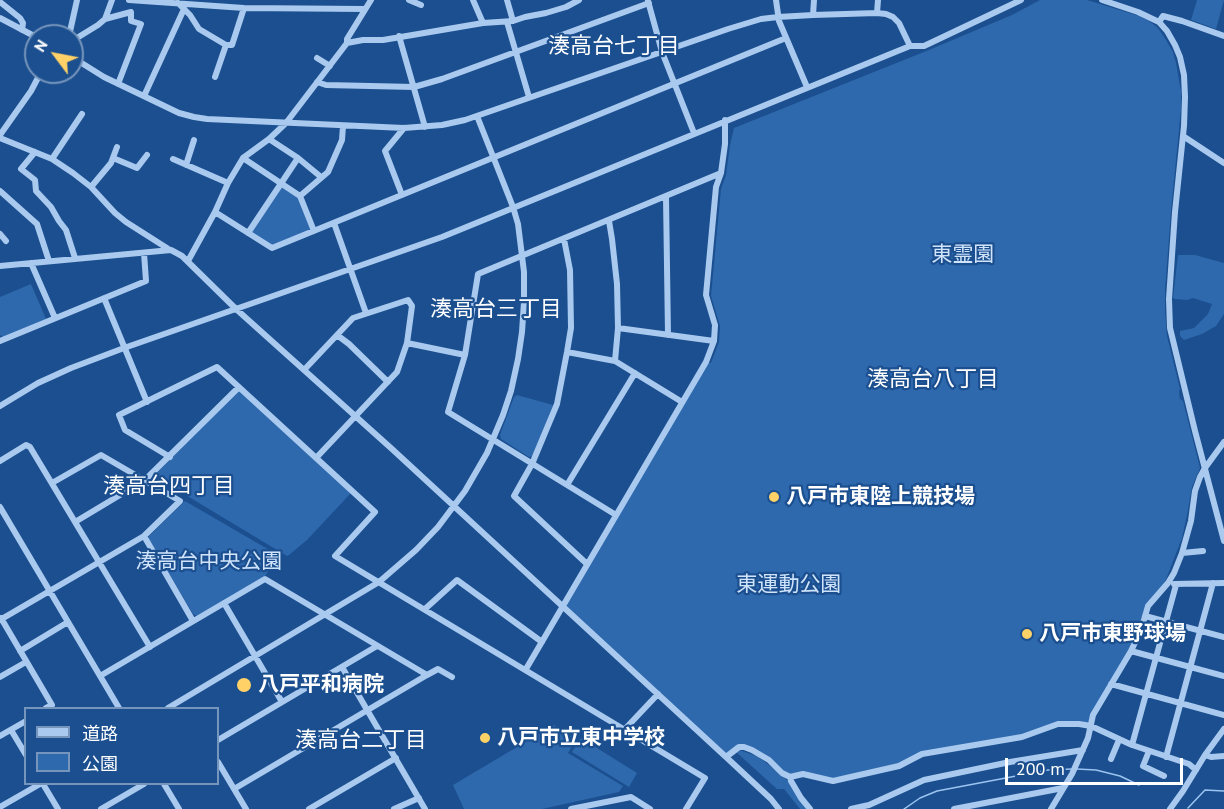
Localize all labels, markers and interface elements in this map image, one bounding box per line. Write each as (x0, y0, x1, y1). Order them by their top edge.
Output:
north arrow (24, 24, 84, 84)
district label: 湊高台七丁目 (548, 34, 680, 60)
text: N (29, 36, 52, 55)
park label: 東霊園 (932, 242, 994, 268)
district label: 湊高台三丁目 (430, 297, 562, 323)
district label: 湊高台八丁目 (867, 367, 999, 393)
district label: 湊高台四丁目 (103, 474, 235, 500)
place label: 八戸市東陸上競技場 (786, 484, 975, 510)
marker: 八戸市東陸上競技場 (767, 490, 781, 504)
park label: 湊高台中央公園 (136, 549, 282, 575)
park label: 東運動公園 (737, 572, 841, 598)
place label: 八戸市東野球場 (1039, 621, 1186, 647)
marker: 八戸市東野球場 (1020, 627, 1034, 641)
place label: 八戸平和病院 (258, 672, 384, 698)
marker: 八戸平和病院 (235, 676, 253, 694)
legend (24, 707, 219, 785)
text: 道路 (82, 722, 118, 745)
place label: 八戸市立東中学校 (497, 725, 665, 751)
district label: 湊高台二丁目 (295, 728, 427, 754)
marker: 八戸市立東中学校 (478, 731, 492, 745)
scale bar (1008, 746, 1186, 784)
text: 公園 (82, 752, 118, 775)
text: 200 m (1016, 757, 1065, 780)

